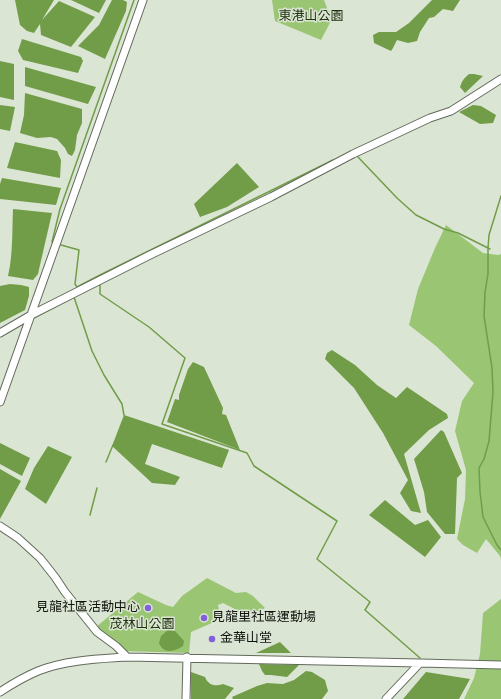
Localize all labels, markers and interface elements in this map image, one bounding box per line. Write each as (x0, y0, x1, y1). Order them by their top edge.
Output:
park label: 東港山公園 (279, 9, 343, 25)
place label: 見龍社區活動中心 (36, 600, 140, 616)
marker: 見龍社區活動中心 (143, 603, 153, 613)
place label: 見龍里社區運動場 (212, 610, 316, 626)
marker: 見龍里社區運動場 (199, 613, 209, 623)
park label: 茂林山公園 (110, 617, 174, 633)
place label: 金華山堂 (220, 631, 272, 647)
marker: 金華山堂 (207, 634, 217, 644)

